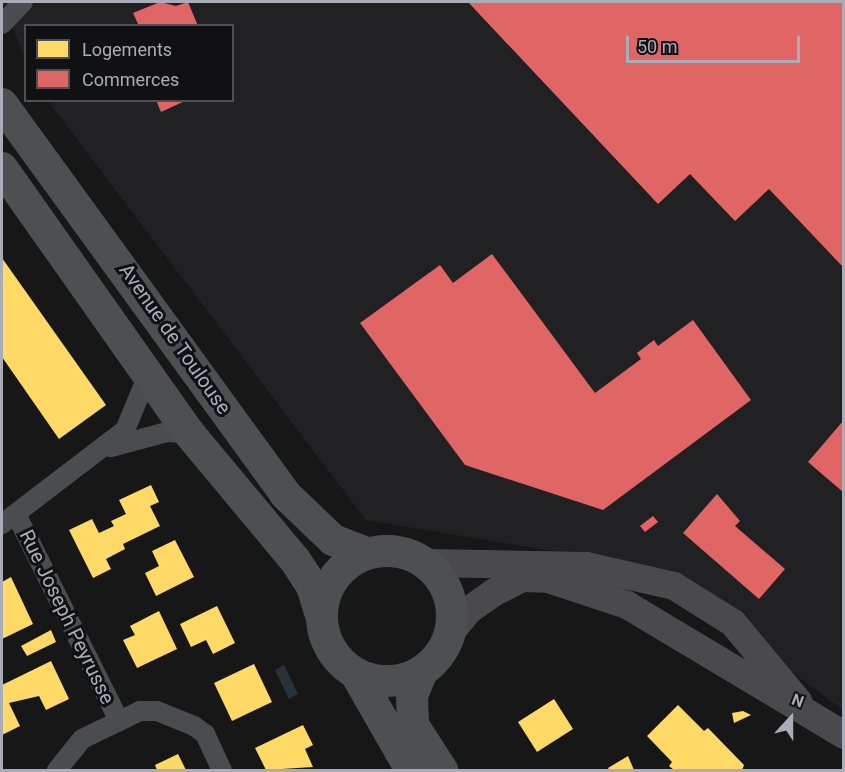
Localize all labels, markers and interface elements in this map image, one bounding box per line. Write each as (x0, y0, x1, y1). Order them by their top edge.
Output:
legend (24, 24, 234, 102)
scale bar (629, 24, 803, 62)
text: 50 m (637, 36, 677, 57)
text: Logements (82, 39, 172, 60)
text: Commerces (82, 69, 179, 90)
street label: Avenue de Toulouse (114, 259, 236, 419)
street label: Rue Joseph Peyrusse (14, 526, 120, 708)
north arrow (761, 688, 821, 748)
text: N (789, 690, 806, 712)

